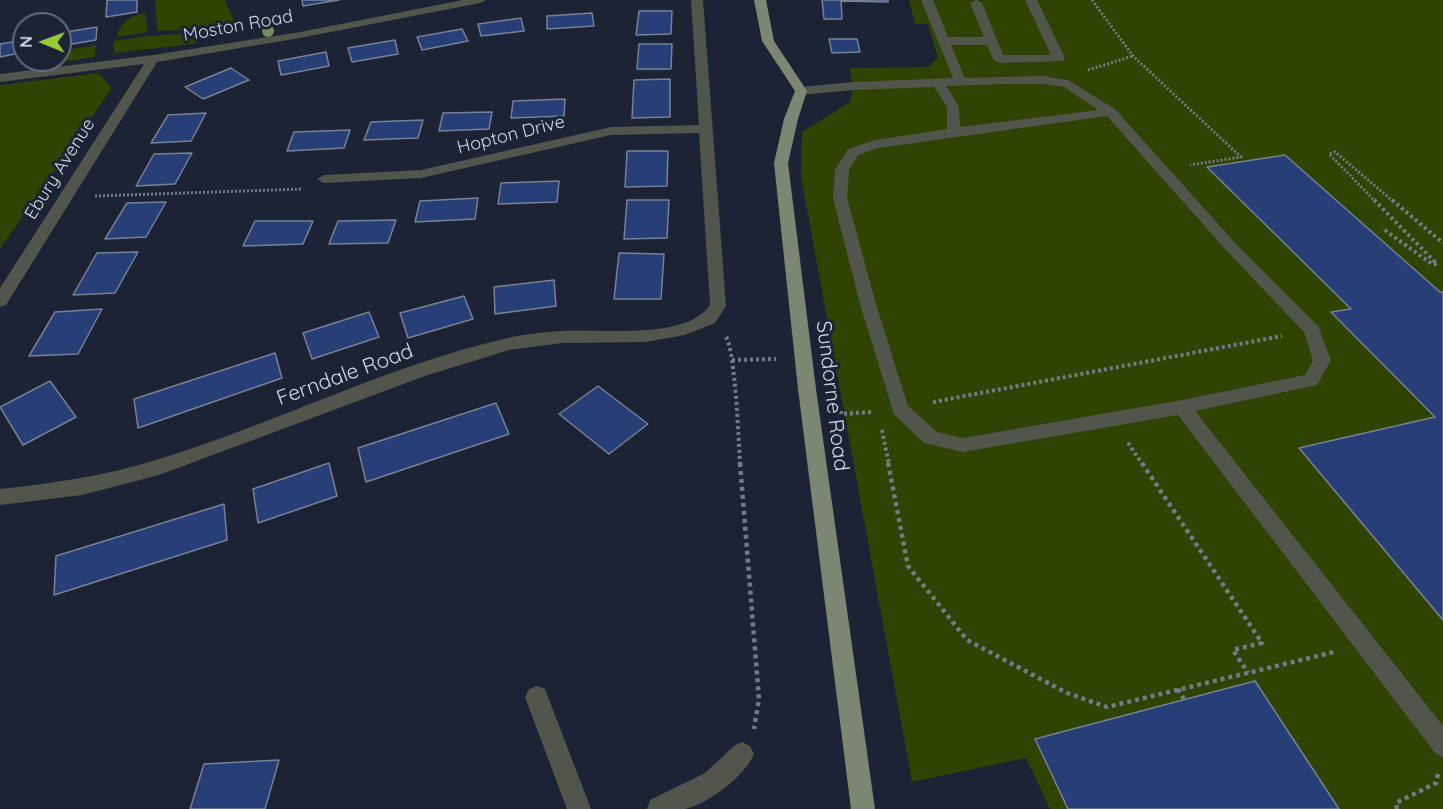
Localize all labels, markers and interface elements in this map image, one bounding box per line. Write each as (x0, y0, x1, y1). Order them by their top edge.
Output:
street label: Moston Road (181, 6, 295, 46)
north arrow (12, 12, 72, 72)
text: N (16, 36, 36, 48)
street label: Hopton Drive (455, 111, 567, 159)
street label: Ebury Avenue (20, 115, 100, 223)
street label: Sundorne Road (810, 319, 854, 473)
street label: Ferndale Road (273, 339, 417, 411)

